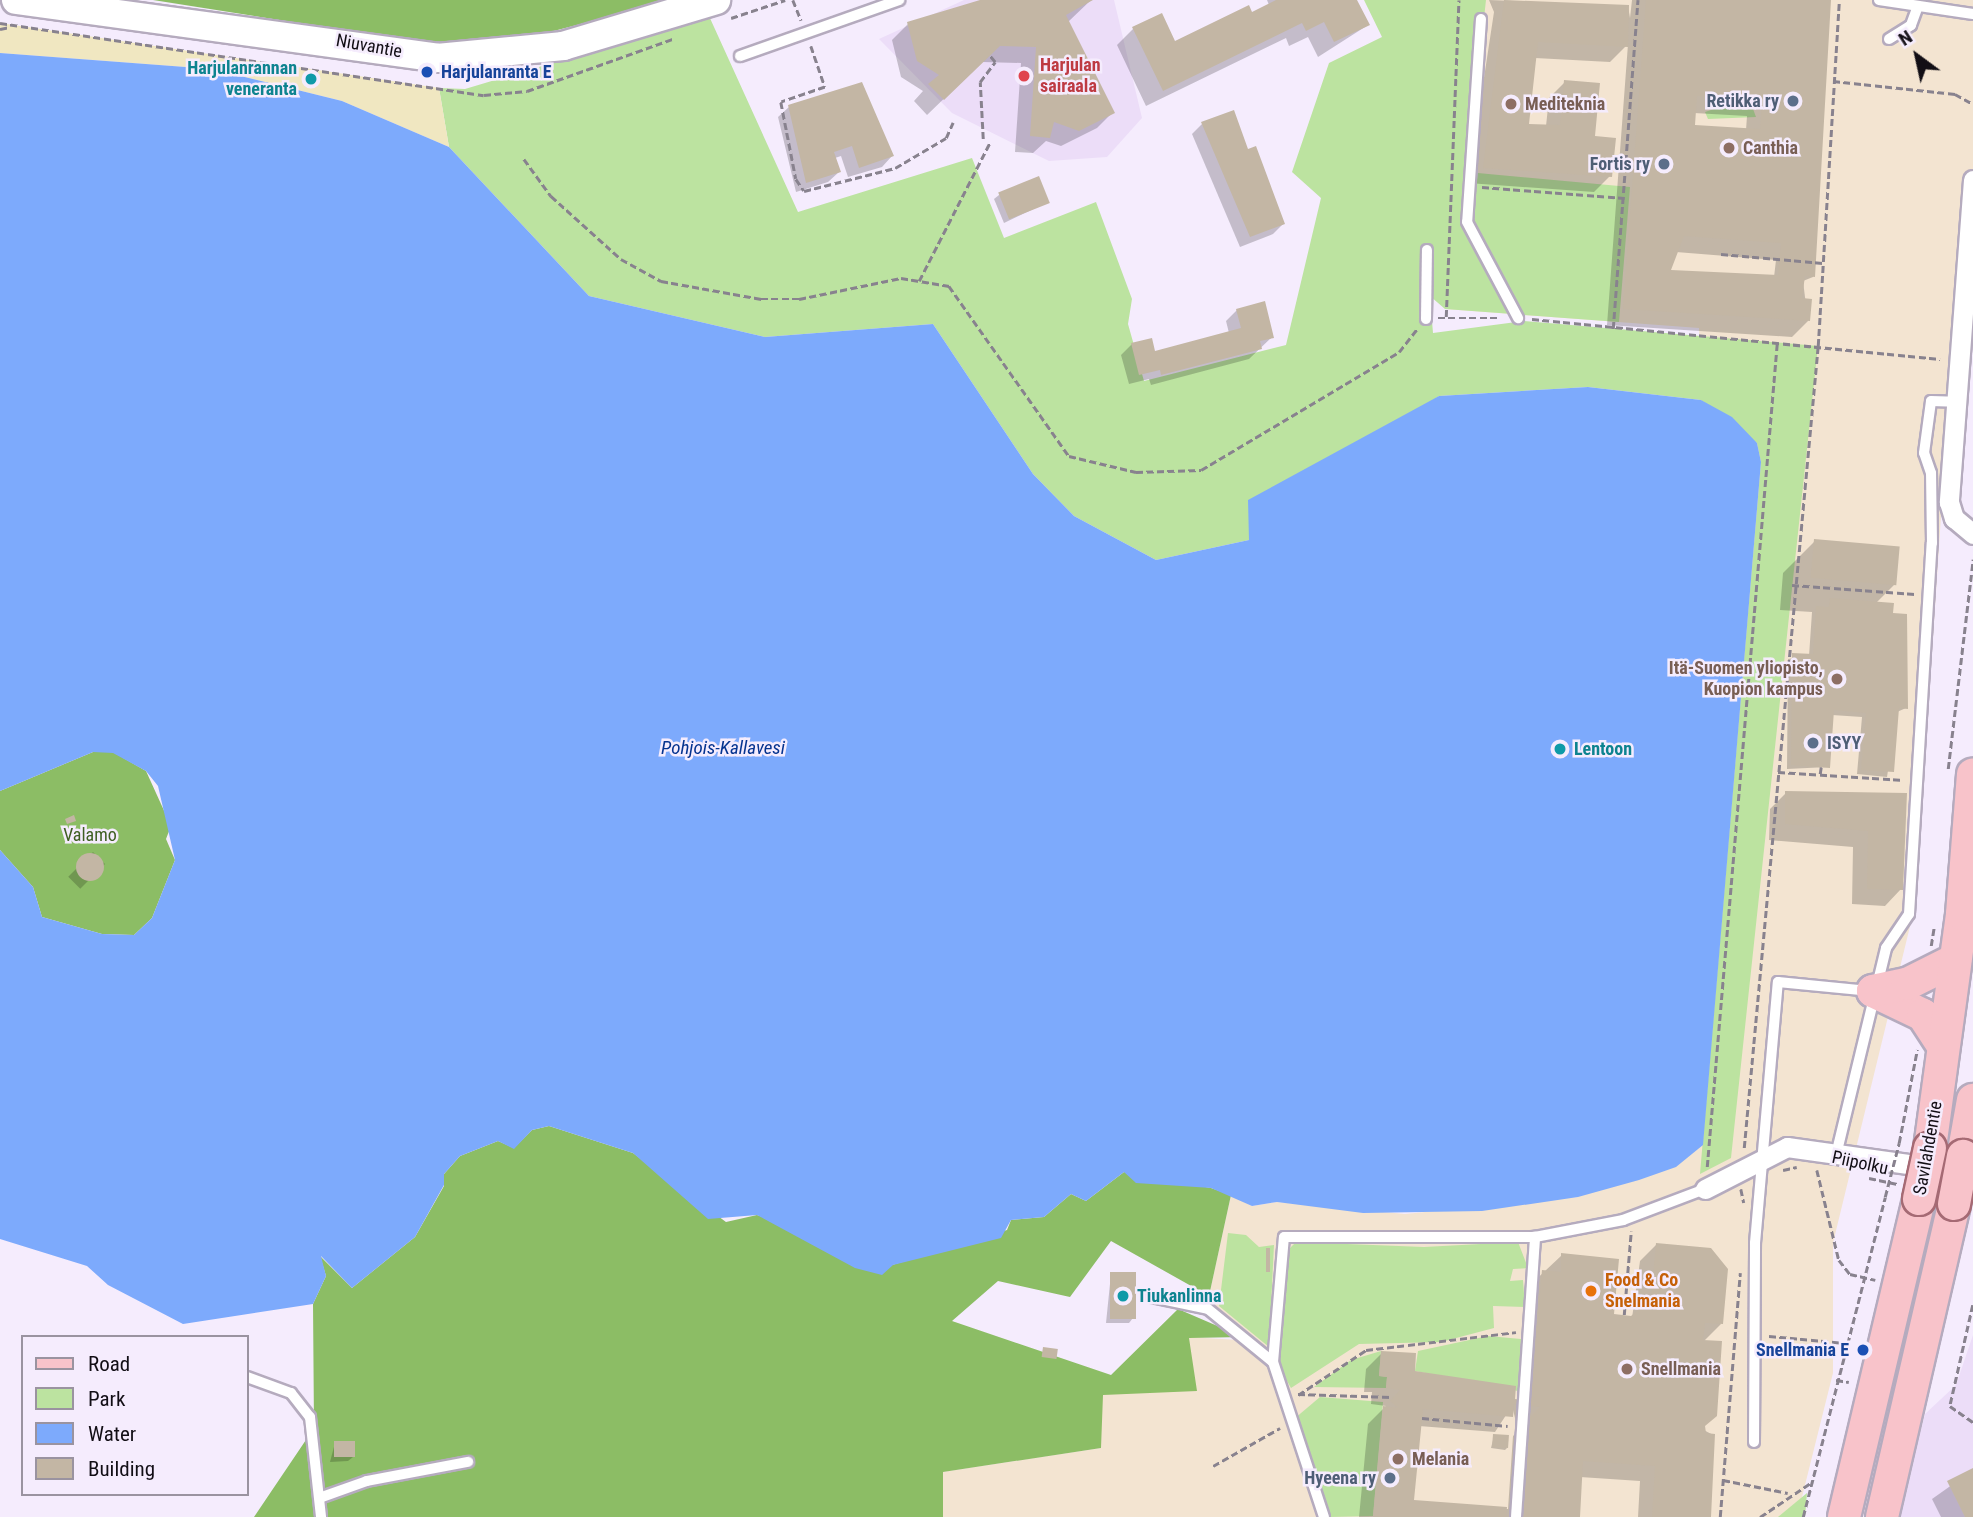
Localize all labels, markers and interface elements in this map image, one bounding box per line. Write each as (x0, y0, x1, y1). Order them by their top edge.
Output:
north arrow (1882, 21, 1952, 91)
text: N (1894, 25, 1916, 51)
street label: Niuvantie (334, 30, 404, 62)
place label: Harjulan sairaala (1040, 55, 1101, 98)
place label: Harjulanrannan veneranta (187, 58, 297, 100)
place label: Harjulanranta E (441, 61, 552, 83)
marker: Harjulanranta E (419, 64, 435, 80)
marker: Harjulan sairaala (1014, 66, 1034, 86)
marker: Harjulanrannan veneranta (303, 71, 319, 87)
place label: Retikka ry (1706, 90, 1779, 112)
place label: Mediteknia (1525, 93, 1605, 115)
marker: Retikka ry (1785, 93, 1801, 109)
marker: Mediteknia (1503, 96, 1519, 112)
place label: Canthia (1743, 137, 1798, 159)
marker: Canthia (1721, 140, 1737, 156)
place label: Fortis ry (1590, 153, 1650, 175)
marker: Fortis ry (1656, 156, 1672, 172)
place label: Itä-Suomen yliopisto, Kuopion kampus (1669, 658, 1823, 700)
marker: Itä-Suomen yliopisto, Kuopion kampus (1829, 671, 1845, 687)
place label: ISYY (1827, 732, 1861, 754)
marker: ISYY (1805, 735, 1821, 751)
water label: Pohjois-Kallavesi (661, 737, 785, 759)
place label: Lentoon (1574, 738, 1632, 760)
marker: Lentoon (1552, 741, 1568, 757)
park label: Valamo (63, 824, 117, 846)
street label: Savilahdentie (1909, 1099, 1947, 1197)
street label: Piipolku (1830, 1147, 1890, 1179)
place label: Food & Co Snelmania (1605, 1270, 1680, 1312)
marker: Food & Co Snelmania (1583, 1283, 1599, 1299)
place label: Tiukanlinna (1137, 1285, 1221, 1307)
marker: Tiukanlinna (1115, 1288, 1131, 1304)
legend (21, 1335, 248, 1496)
place label: Snellmania E (1756, 1339, 1849, 1361)
marker: Snellmania E (1855, 1342, 1871, 1358)
text: Road (88, 1352, 130, 1376)
place label: Snellmania (1641, 1358, 1721, 1380)
marker: Snellmania (1619, 1361, 1635, 1377)
text: Park (88, 1387, 125, 1411)
text: Water (88, 1422, 136, 1446)
place label: Melania (1412, 1448, 1469, 1470)
marker: Melania (1390, 1451, 1406, 1467)
text: Building (88, 1457, 155, 1481)
place label: Hyeena ry (1304, 1467, 1376, 1489)
marker: Hyeena ry (1382, 1470, 1398, 1486)

